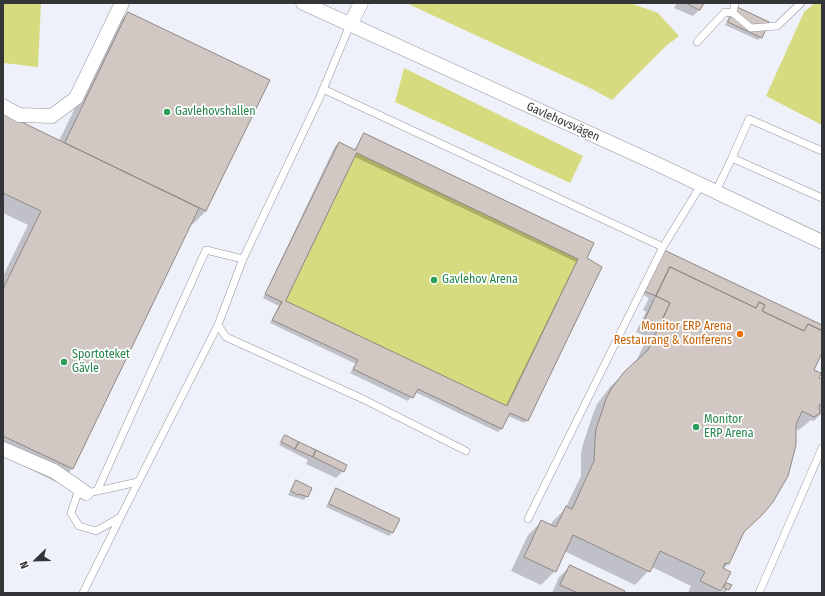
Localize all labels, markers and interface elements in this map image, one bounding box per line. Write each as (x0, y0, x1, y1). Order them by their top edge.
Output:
street label: Gavlehovsvägen (524, 99, 602, 145)
place label: Gavlehovshallen (175, 105, 256, 119)
marker: Gavlehovshallen (162, 107, 172, 117)
place label: Gavlehov Arena (442, 273, 518, 287)
marker: Gavlehov Arena (429, 275, 439, 285)
place label: Monitor ERP Arena Restaurang & Konferens (614, 320, 732, 348)
marker: Monitor ERP Arena Restaurang & Konferens (735, 329, 745, 339)
place label: Sportoteket Gävle (72, 348, 130, 376)
marker: Sportoteket Gävle (59, 357, 69, 367)
place label: Monitor ERP Arena (704, 413, 754, 441)
marker: Monitor ERP Arena (691, 422, 701, 432)
north arrow (16, 540, 56, 580)
text: N (17, 559, 32, 570)

